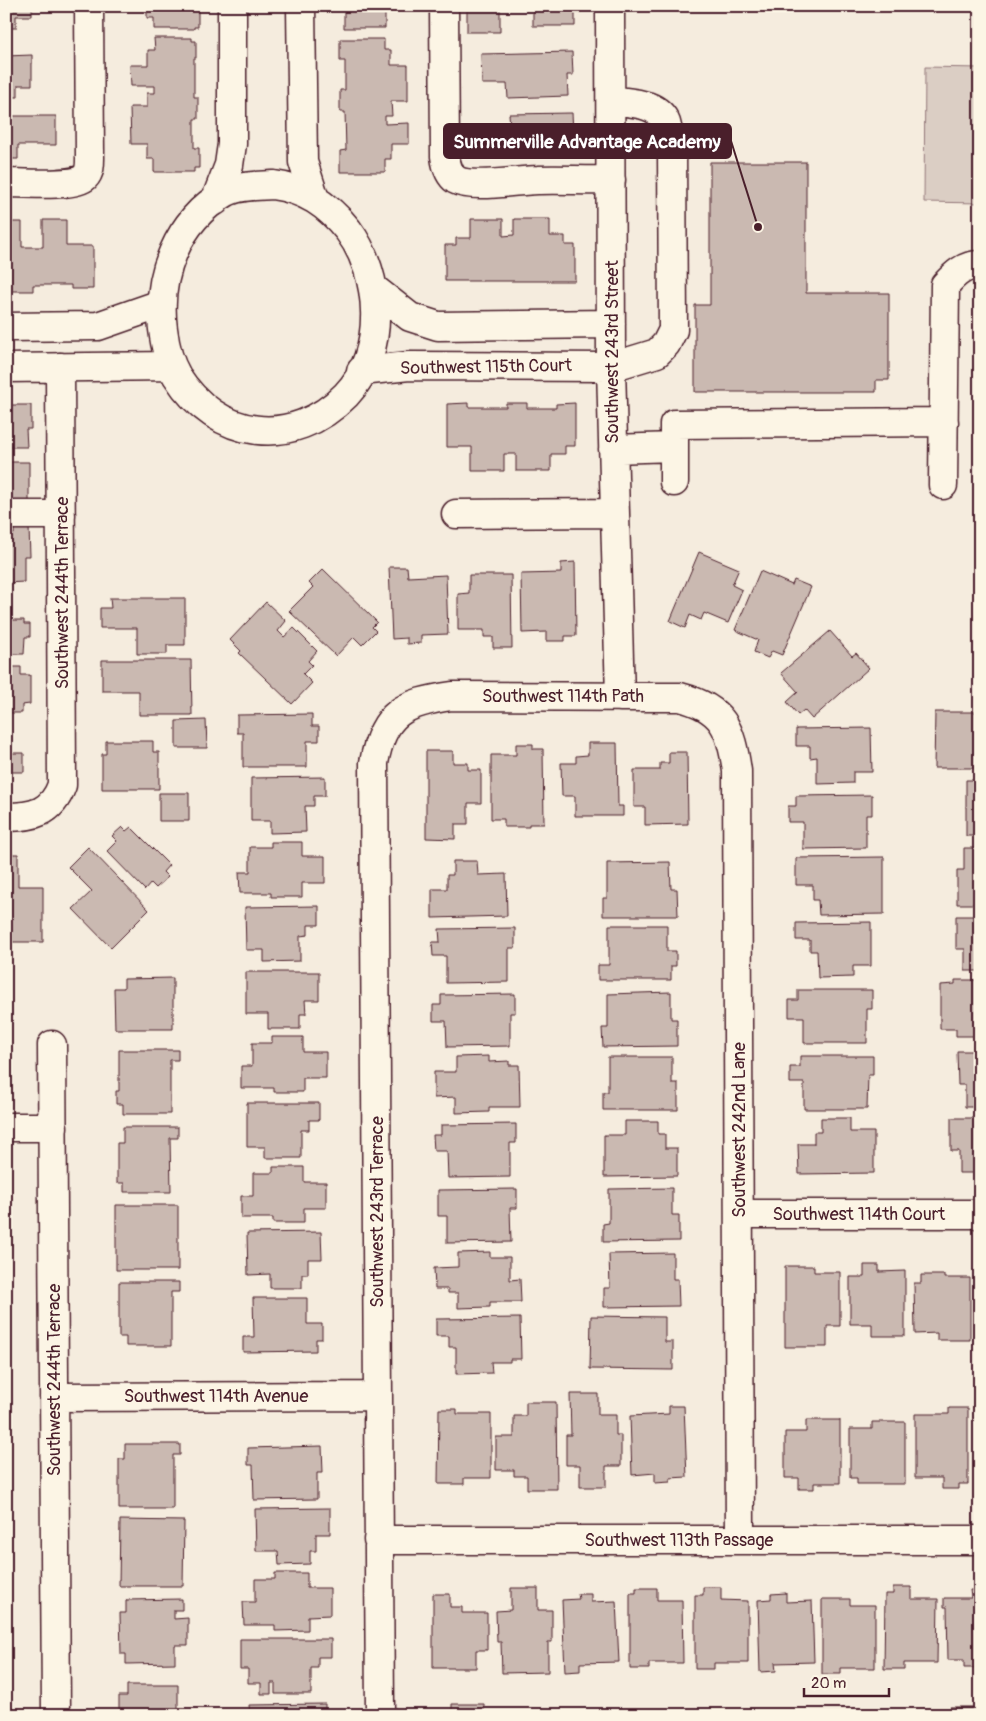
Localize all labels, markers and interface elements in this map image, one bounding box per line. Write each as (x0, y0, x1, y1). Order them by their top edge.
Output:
callout: Summerville Advantage Academy (444, 124, 731, 158)
text: Summerville Advantage Academy (453, 130, 722, 154)
street label: Southwest 243rd Street (601, 260, 624, 444)
street label: Southwest 115th Court (400, 354, 573, 380)
street label: Southwest 244th Terrace (51, 497, 74, 689)
street label: Southwest 114th Path (482, 685, 644, 708)
street label: Southwest 242nd Lane (728, 1042, 751, 1218)
street label: Southwest 243rd Terrace (366, 1116, 389, 1308)
street label: Southwest 114th Court (773, 1203, 946, 1226)
street label: Southwest 244th Terrace (43, 1284, 66, 1476)
street label: Southwest 114th Avenue (124, 1385, 308, 1408)
street label: Southwest 113th Passage (585, 1529, 774, 1552)
scale bar (804, 1666, 888, 1698)
text: 20 m (811, 1674, 846, 1693)

